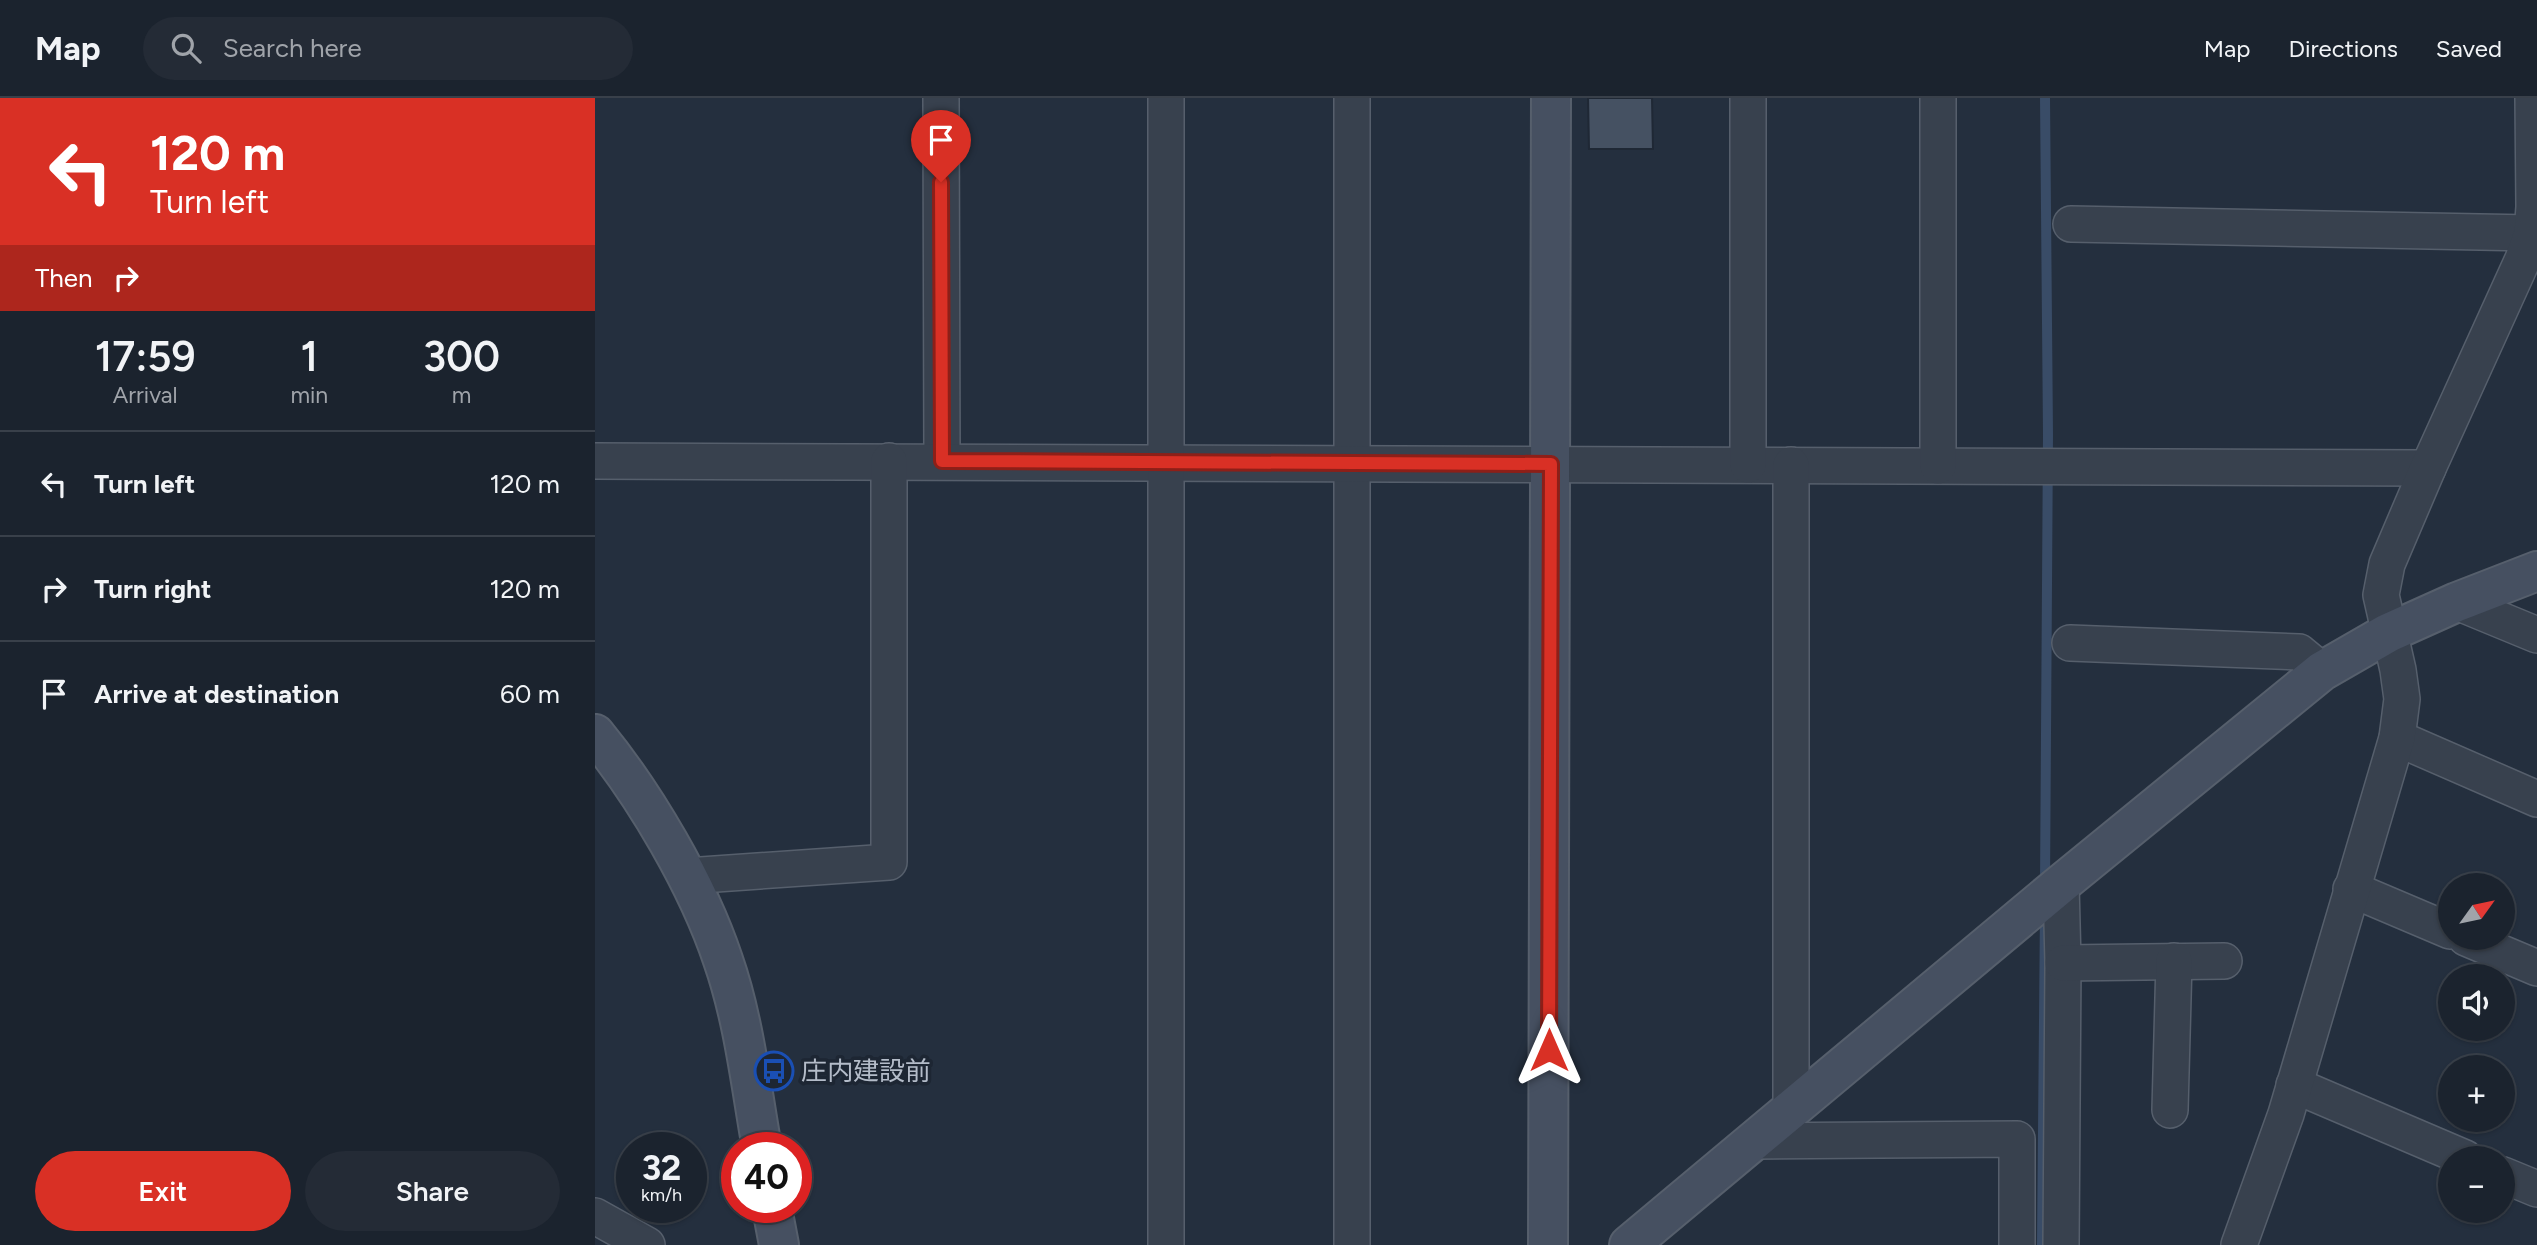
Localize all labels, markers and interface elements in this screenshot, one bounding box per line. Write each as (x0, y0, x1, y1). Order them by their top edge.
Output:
search box (143, 17, 633, 80)
text: Map (35, 29, 101, 68)
icon: search (167, 29, 205, 67)
text: Search here (223, 32, 362, 64)
text: Map (2204, 34, 2250, 63)
text: Directions (2288, 34, 2398, 63)
text: Saved (2436, 34, 2502, 63)
pin (911, 110, 971, 182)
icon: arrive (922, 121, 960, 159)
text: 120 m (150, 123, 285, 182)
icon: left (35, 126, 126, 217)
text: Turn left (150, 183, 269, 221)
icon: right (107, 259, 145, 297)
text: Then (35, 262, 93, 294)
text: 17:59 (95, 331, 196, 382)
text: 1 (300, 331, 318, 382)
text: 300 (423, 331, 500, 382)
text: Arrival (113, 381, 178, 409)
text: min (290, 381, 328, 409)
text: m (452, 381, 471, 409)
icon: left (35, 465, 73, 503)
text: Turn left (94, 468, 195, 500)
text: 120 m (490, 468, 560, 500)
icon: right (35, 570, 73, 608)
text: Turn right (94, 573, 211, 605)
text: 120 m (490, 573, 560, 605)
icon: arrive (35, 675, 73, 713)
text: Arrive at destination (94, 678, 339, 710)
text: 60 m (500, 678, 560, 710)
north arrow (2438, 873, 2515, 950)
map controls (2438, 873, 2515, 1223)
button: sound (2438, 964, 2515, 1041)
position arrow (1512, 1013, 1586, 1087)
bus stop icon: 庄内建設前 (753, 1050, 795, 1092)
place label: 庄内建設前 (801, 1055, 931, 1087)
button: + (2438, 1055, 2515, 1132)
speed limit sign: 40 (721, 1132, 812, 1223)
button: − (2438, 1146, 2515, 1223)
text: 32 (642, 1147, 681, 1189)
button: Exit (35, 1151, 291, 1231)
button: Share (305, 1151, 560, 1231)
text: km/h (641, 1184, 682, 1206)

